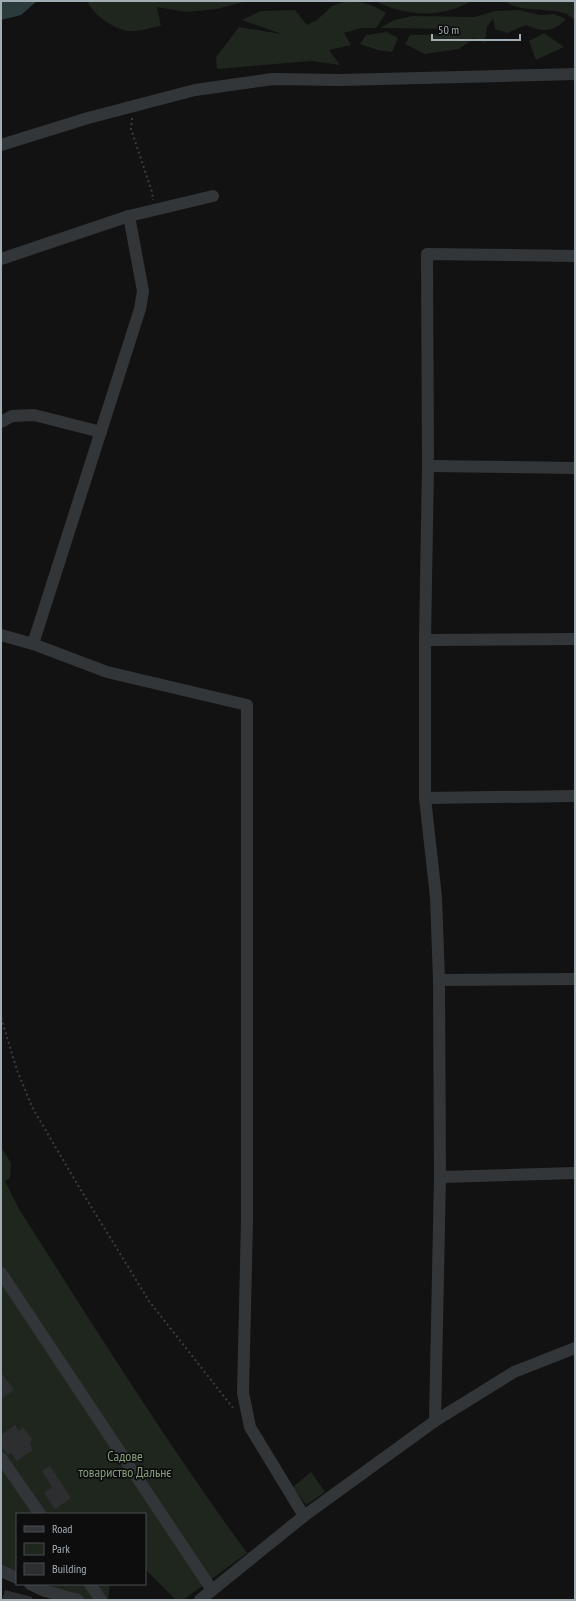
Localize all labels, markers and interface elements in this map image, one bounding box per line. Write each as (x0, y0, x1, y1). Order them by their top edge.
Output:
scale bar (432, 16, 520, 42)
text: 50 m (438, 22, 459, 37)
park label: Садове товариство Дальнє (78, 1447, 172, 1481)
legend (16, 1513, 146, 1585)
text: Road (52, 1521, 72, 1536)
text: Park (52, 1541, 70, 1556)
text: Building (52, 1561, 87, 1576)

